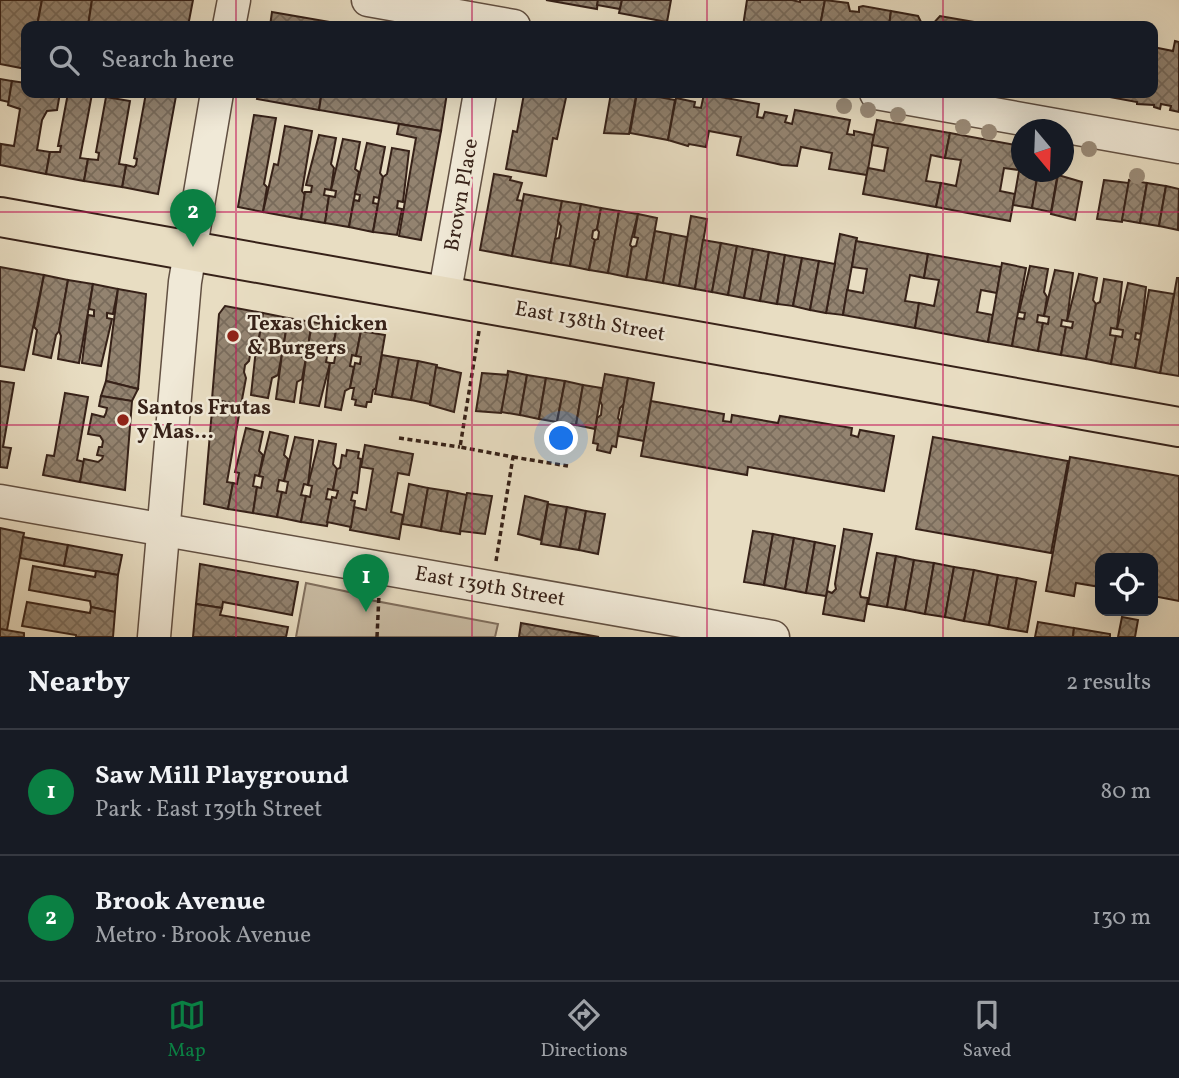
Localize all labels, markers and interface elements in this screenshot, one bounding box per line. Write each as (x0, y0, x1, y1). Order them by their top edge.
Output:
search box (21, 21, 1158, 98)
icon: search (45, 41, 83, 79)
text: Search here (101, 42, 234, 78)
north arrow (1011, 119, 1074, 182)
street label: Brown Place (438, 136, 486, 254)
pin: 2 (170, 189, 216, 247)
street label: East 138th Street (512, 294, 668, 350)
place label: Texas Chicken & Burgers (247, 310, 388, 363)
marker: Texas Chicken & Burgers (225, 328, 241, 344)
place label: Santos Frutas y Mas... (137, 394, 271, 447)
marker: Santos Frutas y Mas... (115, 412, 131, 428)
your location (544, 421, 578, 455)
map controls (1095, 553, 1158, 616)
button: locate (1095, 553, 1158, 616)
pin: 1 (343, 554, 389, 612)
street label: East 139th Street (413, 560, 567, 614)
text: Nearby (28, 662, 130, 704)
text: 2 results (1066, 667, 1151, 699)
text: Saw Mill Playground (95, 758, 349, 794)
text: 1 (46, 776, 56, 808)
text: 80 m (1101, 776, 1151, 808)
text: Park · East 139th Street (95, 794, 322, 826)
text: Brook Avenue (95, 884, 265, 920)
text: 2 (45, 902, 57, 934)
text: 130 m (1092, 902, 1151, 934)
text: Metro · Brook Avenue (95, 920, 311, 952)
tab: Map (167, 996, 206, 1064)
tab: Directions (541, 996, 628, 1064)
tab: Saved (963, 996, 1011, 1064)

